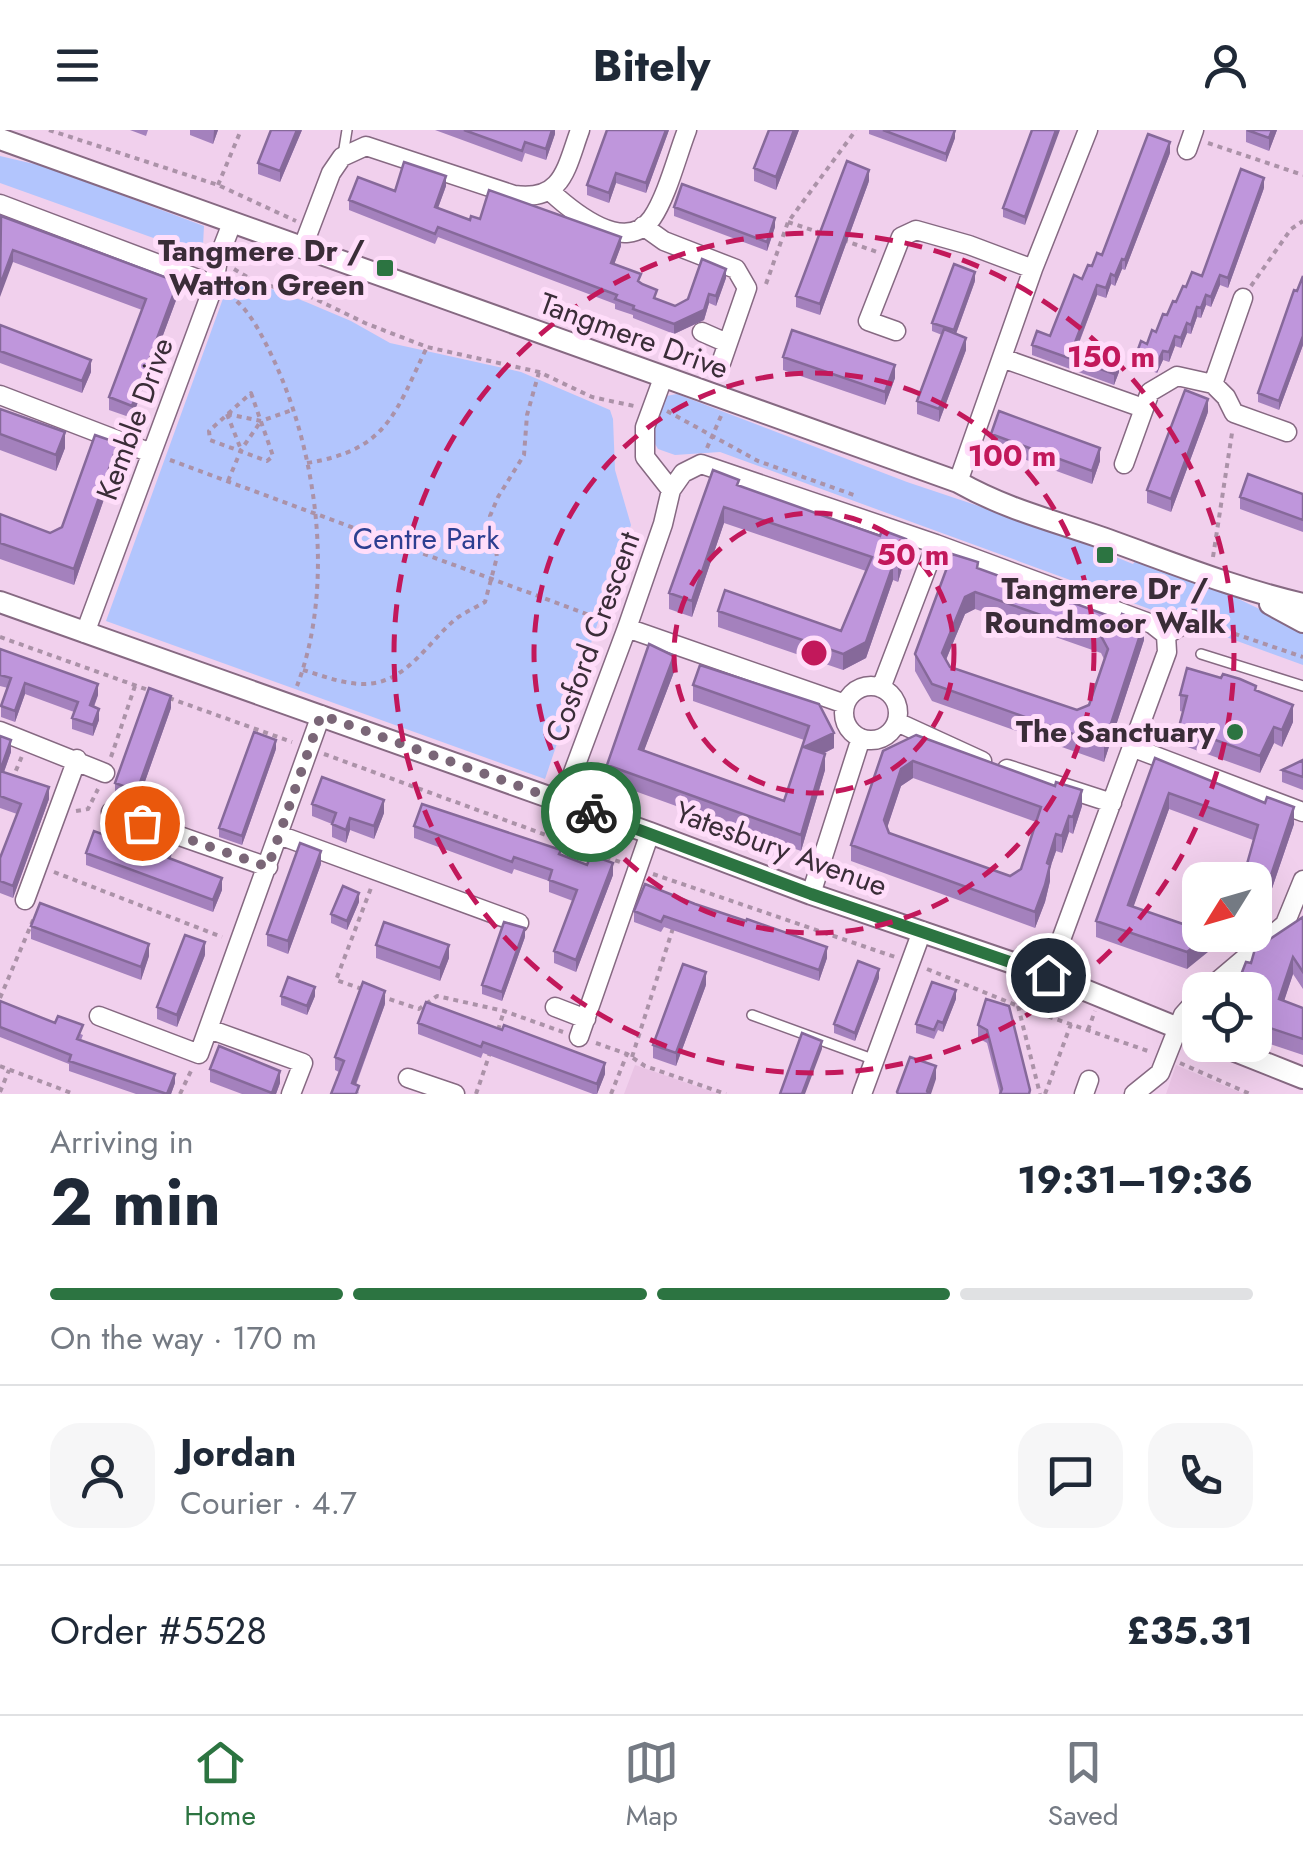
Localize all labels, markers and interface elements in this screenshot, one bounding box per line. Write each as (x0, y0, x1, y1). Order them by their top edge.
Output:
text: Bitely (593, 33, 711, 98)
icon: menu (50, 38, 105, 93)
icon: person (1198, 38, 1253, 93)
place label: Tangmere Dr / Watton Green (158, 229, 365, 306)
marker: Tangmere Dr / Watton Green (374, 257, 396, 279)
street label: Tangmere Drive (534, 281, 735, 390)
street label: Kemble Drive (85, 332, 184, 506)
text: 150 m (1067, 335, 1155, 378)
text: 100 m (968, 434, 1056, 477)
park label: Centre Park (353, 517, 500, 560)
street label: Cosford Crescent (535, 525, 651, 748)
text: 50 m (877, 533, 949, 576)
marker: Tangmere Dr / Roundmoor Walk (1094, 544, 1116, 566)
place label: Tangmere Dr / Roundmoor Walk (984, 567, 1227, 644)
centre of rings (796, 635, 832, 671)
place label: The Sanctuary (1016, 710, 1215, 753)
marker: The Sanctuary (1224, 721, 1246, 743)
courier (541, 762, 641, 862)
pin (100, 781, 185, 866)
icon: bike (564, 785, 619, 840)
street label: Yatesbury Avenue (669, 790, 893, 907)
icon: bag (115, 796, 170, 851)
north arrow (1182, 862, 1272, 952)
map controls (1182, 862, 1272, 1062)
pin (1006, 933, 1091, 1018)
icon: home (1021, 948, 1076, 1003)
button: locate (1182, 972, 1272, 1062)
text: Arriving in (50, 1119, 194, 1165)
text: 19:31–19:36 (1017, 1152, 1253, 1207)
text: 2 min (50, 1155, 221, 1249)
text: On the way · 170 m (50, 1315, 317, 1361)
button: person (50, 1423, 155, 1528)
button: chat (1018, 1423, 1123, 1528)
button: phone (1148, 1423, 1253, 1528)
text: Jordan (180, 1425, 296, 1480)
text: Courier · 4.7 (180, 1480, 357, 1526)
text: Order #5528 (50, 1603, 267, 1658)
text: £35.31 (1126, 1603, 1253, 1658)
tab: Home (184, 1735, 256, 1836)
tab: Map (624, 1735, 679, 1836)
tab: Saved (1048, 1735, 1119, 1836)

